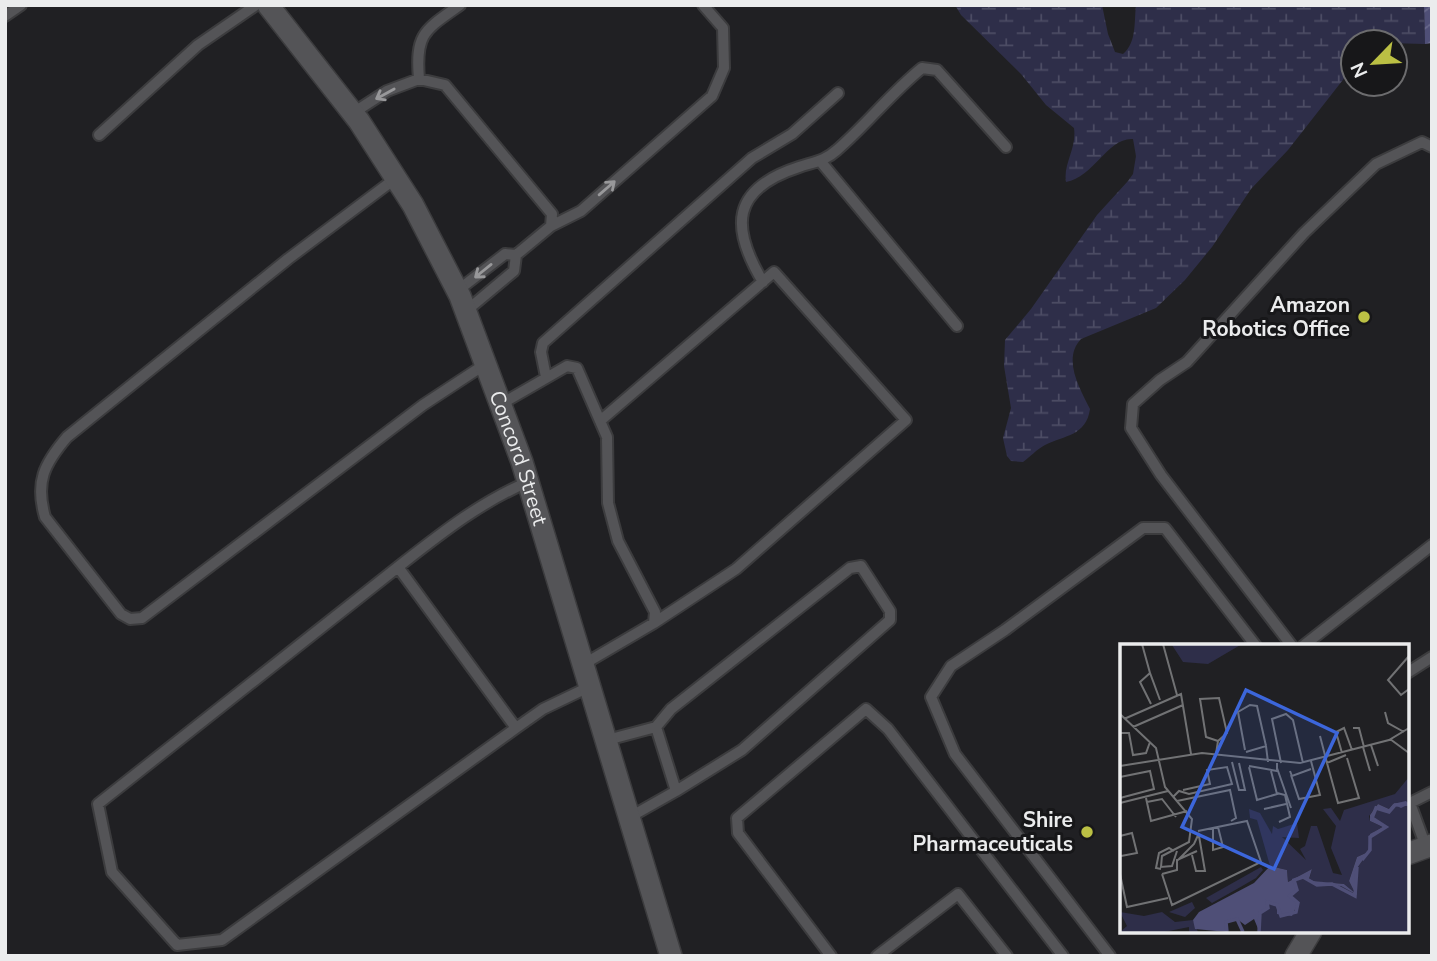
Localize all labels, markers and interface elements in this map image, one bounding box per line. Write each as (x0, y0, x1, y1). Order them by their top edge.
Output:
north arrow (1339, 28, 1409, 98)
text: N (1345, 58, 1374, 82)
one-way arrow (375, 87, 396, 101)
one-way arrow (598, 180, 616, 196)
one-way arrow (475, 264, 493, 279)
place label: Amazon Robotics Office (1202, 291, 1350, 343)
marker: Amazon Robotics Office (1356, 309, 1372, 325)
street label: Concord Street (483, 387, 554, 529)
inset map (1120, 644, 1409, 933)
place label: Shire Pharmaceuticals (913, 806, 1073, 858)
marker: Shire Pharmaceuticals (1079, 824, 1095, 840)

